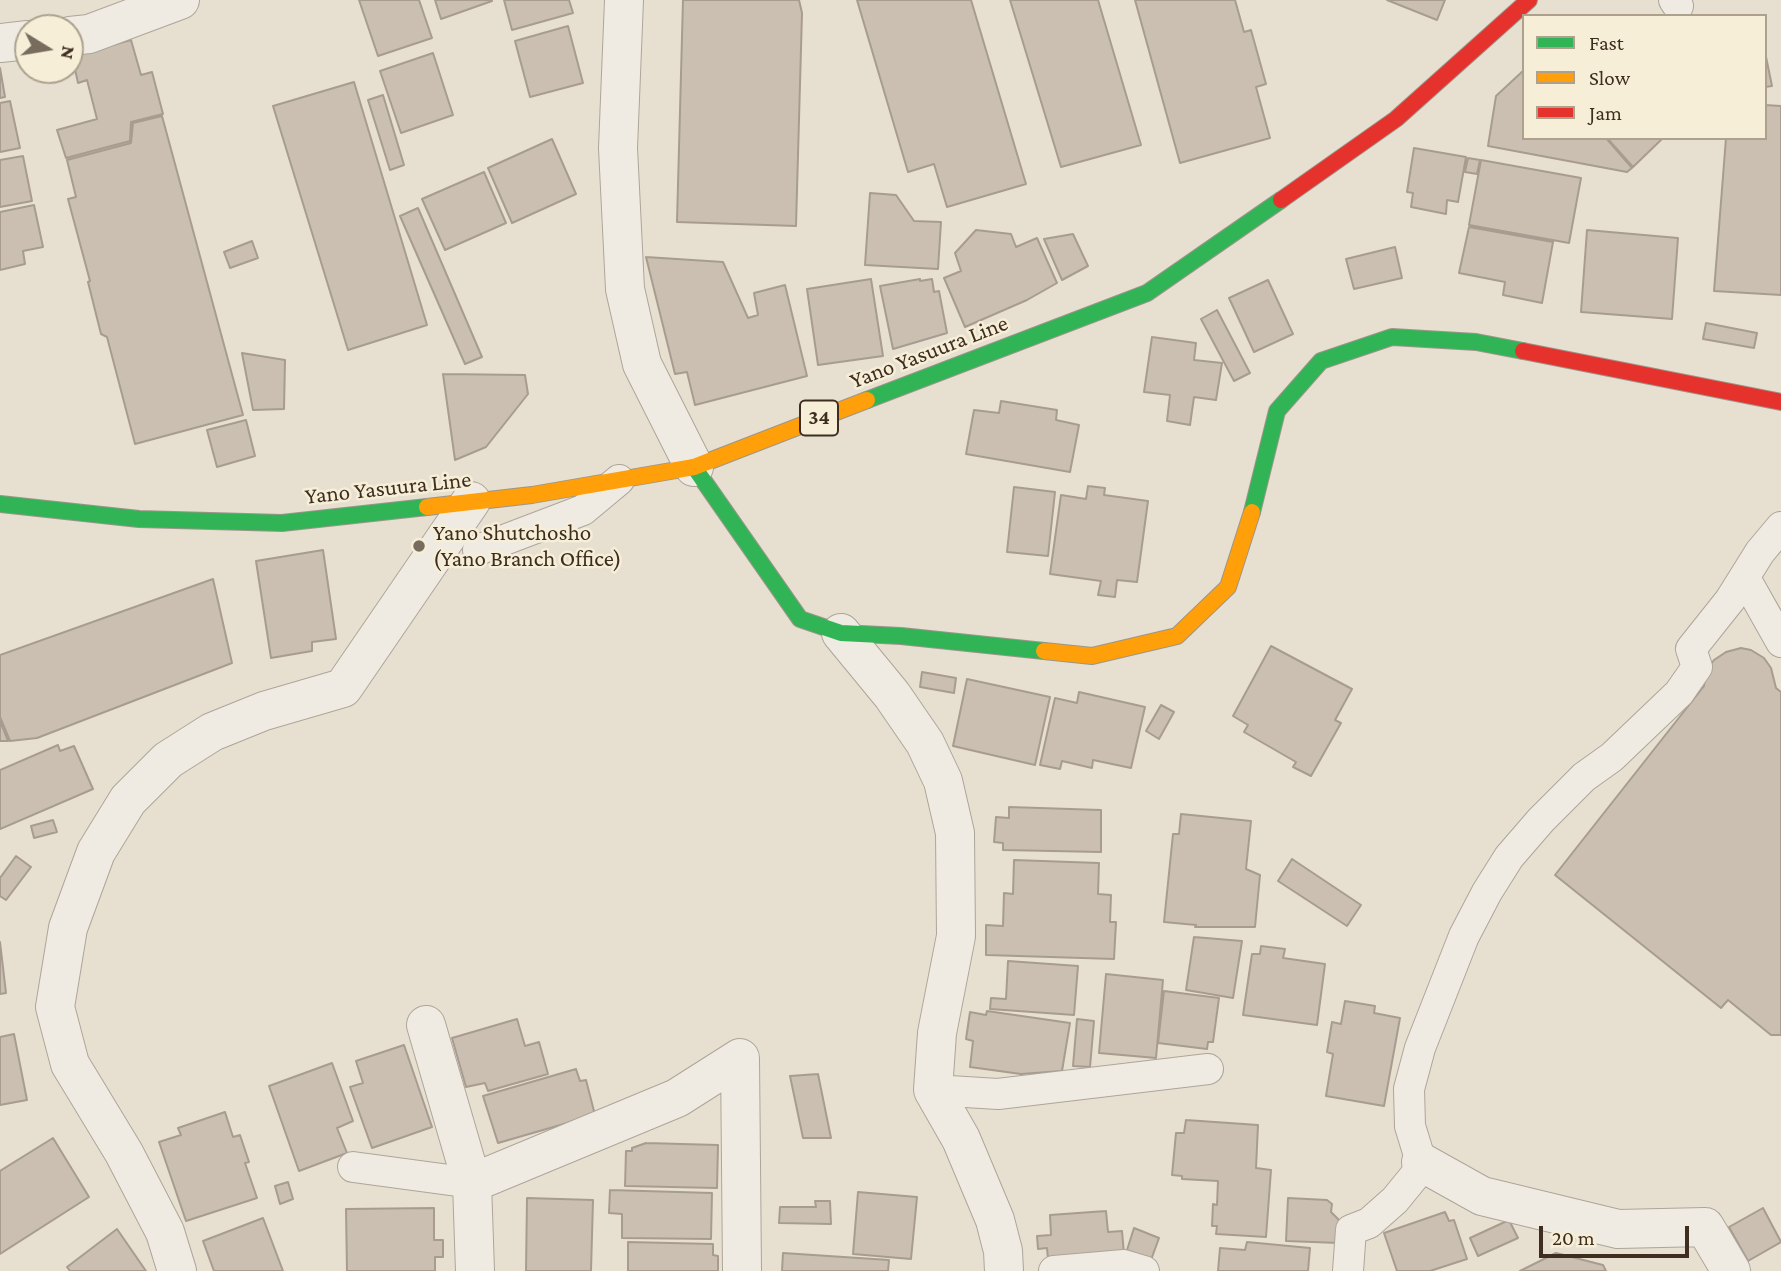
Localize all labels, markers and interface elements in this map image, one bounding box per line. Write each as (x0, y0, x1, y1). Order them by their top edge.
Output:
north arrow (14, 14, 84, 84)
legend (1522, 14, 1767, 140)
text: Fast (1589, 31, 1624, 55)
text: N (57, 44, 80, 61)
text: Slow (1589, 66, 1630, 90)
text: Jam (1589, 101, 1622, 125)
street label: Yano Yasuura Line (846, 309, 1012, 395)
road number: 34 (800, 400, 838, 436)
street label: Yano Yasuura Line (304, 466, 472, 510)
place label: Yano Shutchosho (Yano Branch Office) (433, 519, 622, 573)
marker: Yano Shutchosho (Yano Branch Office) (411, 538, 427, 554)
scale bar (1543, 1212, 1694, 1256)
text: 20 m (1552, 1226, 1595, 1250)

